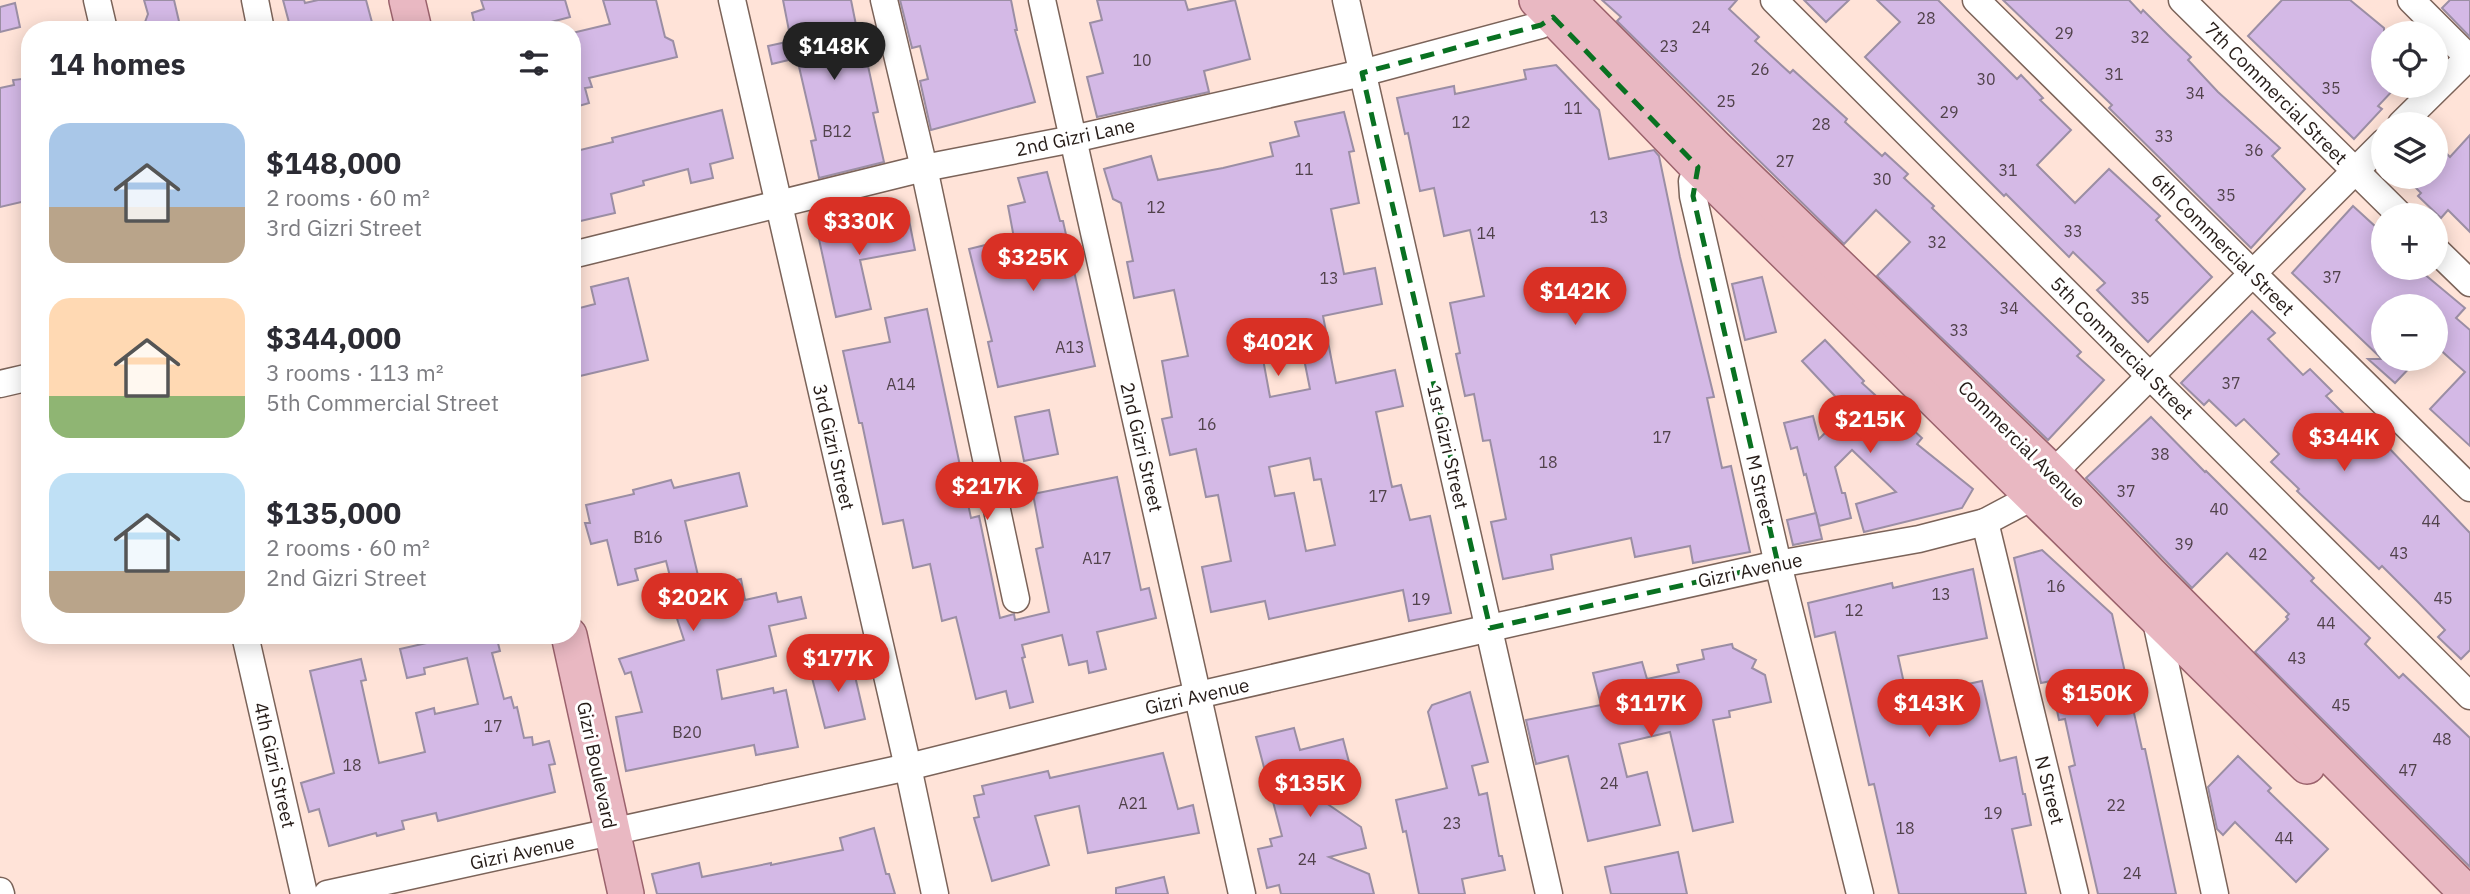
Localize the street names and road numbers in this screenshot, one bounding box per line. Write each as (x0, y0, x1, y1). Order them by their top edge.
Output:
street label: 7th Commercial Street (2199, 16, 2353, 170)
street label: 2nd Gizri Lane (1013, 113, 1137, 161)
street label: 6th Commercial Street (2146, 167, 2300, 321)
street label: 5th Commercial Street (2045, 271, 2199, 425)
street label: Commercial Avenue (1953, 375, 2091, 513)
street label: 2nd Gizri Street (1115, 380, 1169, 514)
street label: 3rd Gizri Street (808, 382, 860, 512)
street label: 1st Gizri Street (1422, 383, 1474, 511)
street label: M Street (1741, 452, 1781, 528)
street label: Gizri Avenue (1695, 547, 1805, 593)
street label: Gizri Avenue (1142, 672, 1252, 720)
street label: Gizri Boulevard (572, 699, 622, 831)
street label: 4th Gizri Street (249, 700, 301, 830)
street label: N Street (2030, 753, 2070, 827)
street label: Gizri Avenue (467, 829, 577, 875)

